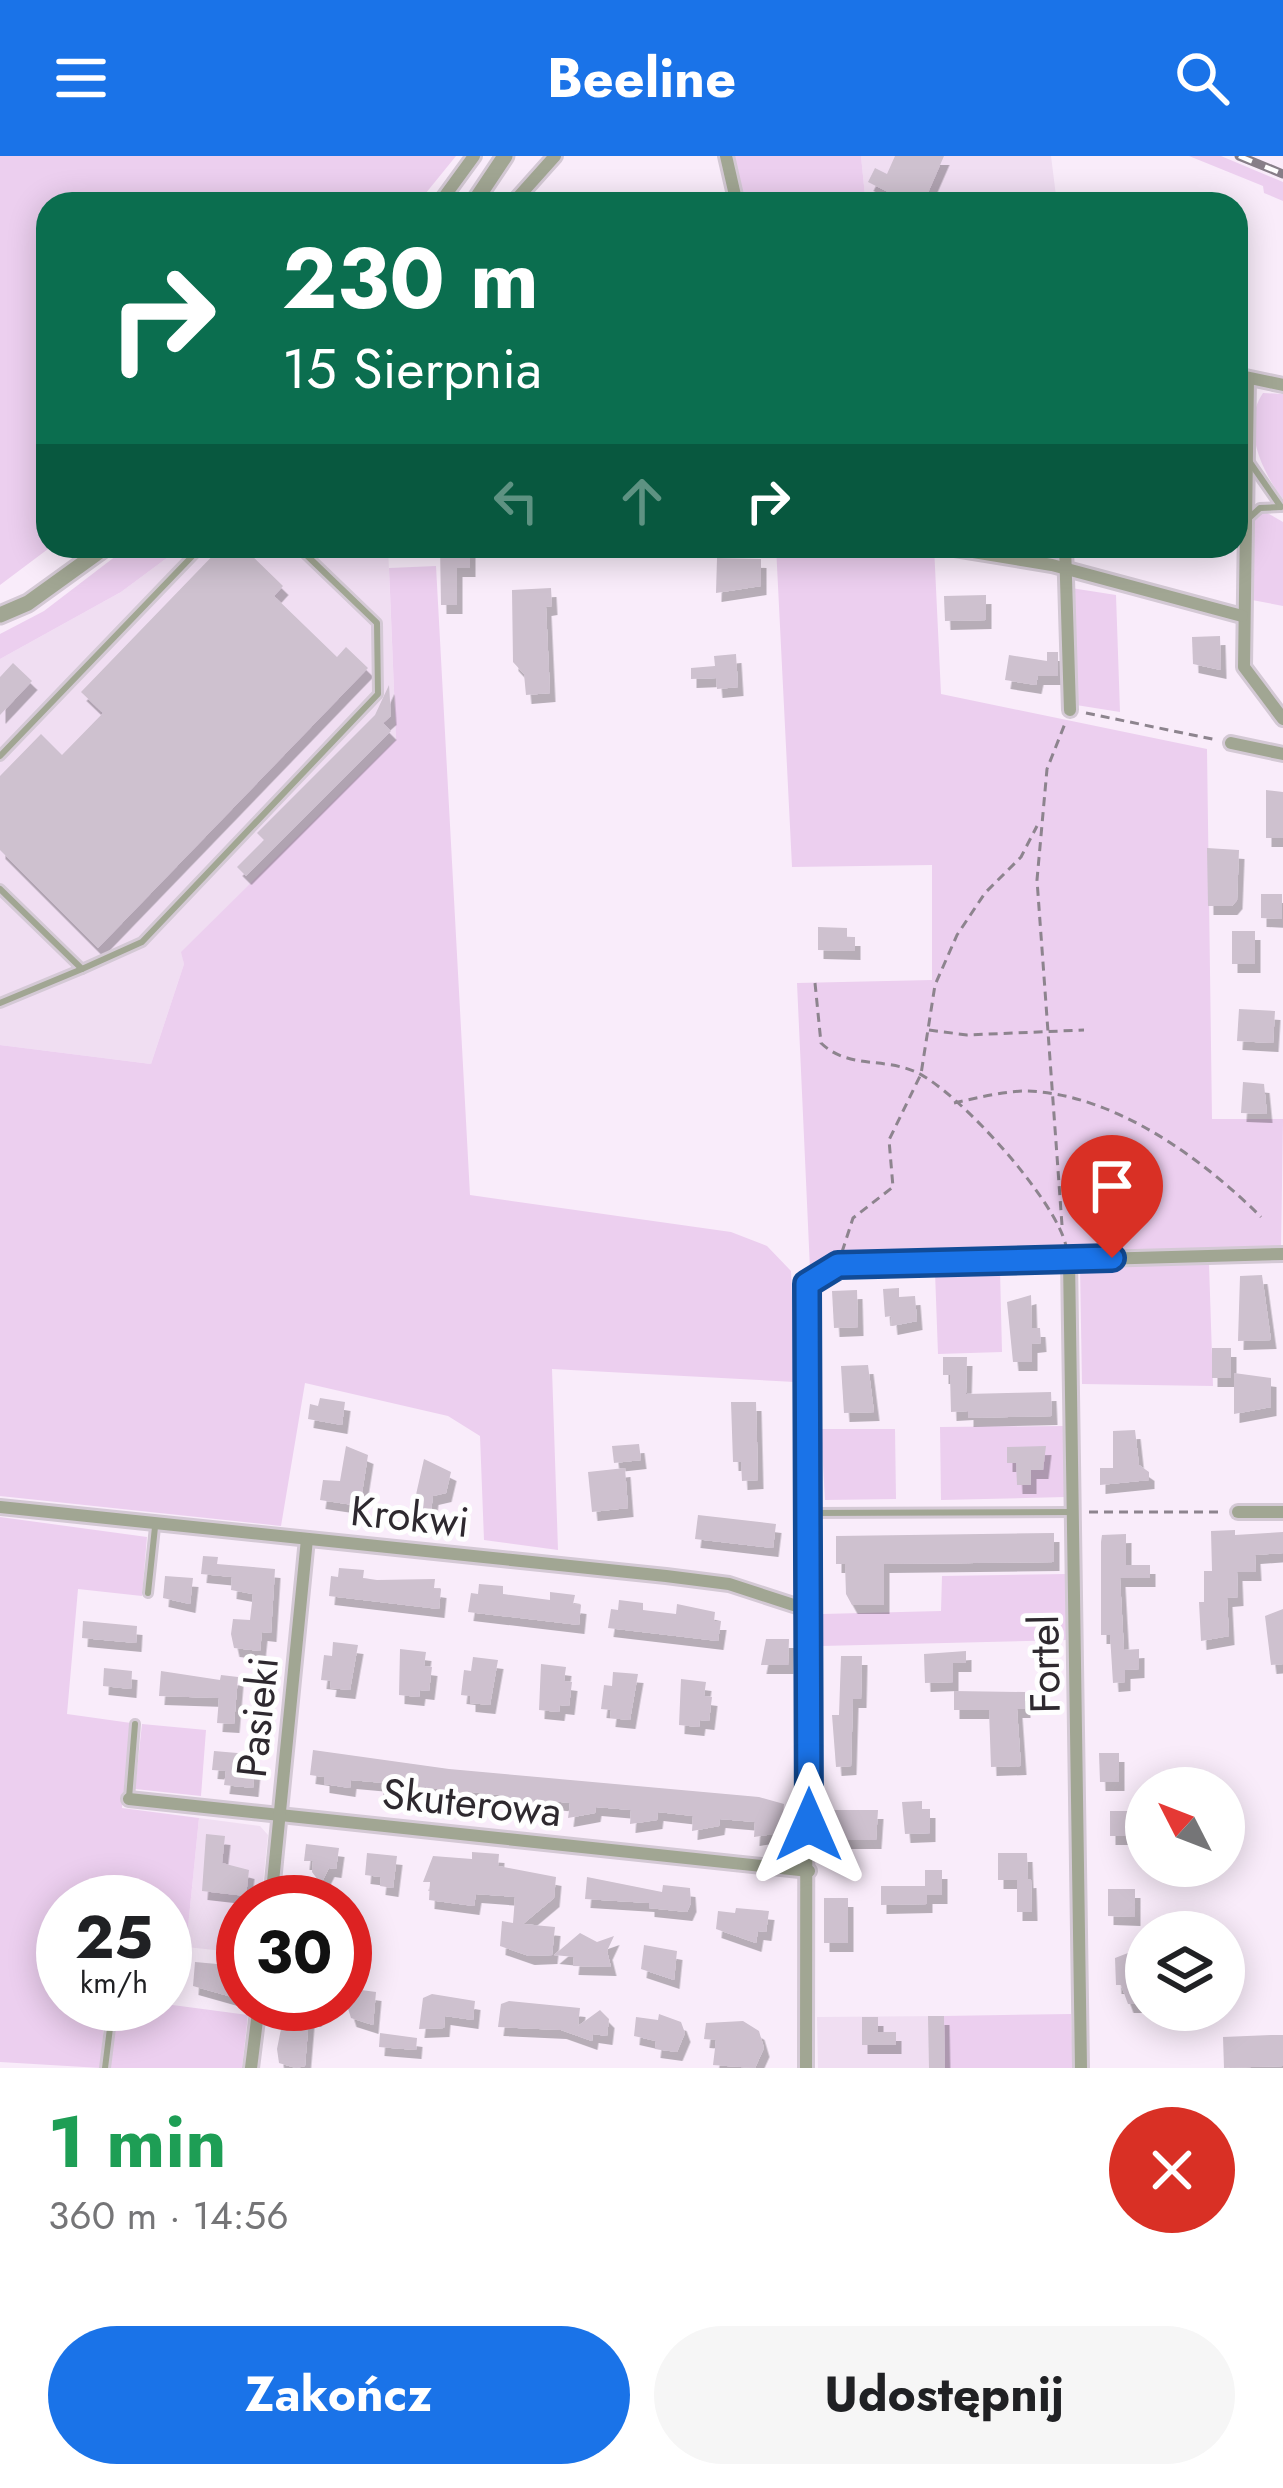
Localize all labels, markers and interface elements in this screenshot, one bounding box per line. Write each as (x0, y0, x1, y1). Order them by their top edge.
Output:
text: Beeline (547, 39, 736, 117)
icon: menu (48, 45, 114, 111)
icon: search (1169, 45, 1235, 111)
text: 230 m (282, 218, 539, 340)
icon: right (84, 240, 240, 396)
text: 15 Sierpnia (282, 330, 542, 408)
icon: left (483, 468, 549, 534)
icon: ahead (609, 468, 675, 534)
icon: right (735, 468, 801, 534)
pin (1061, 1135, 1163, 1258)
icon: arrive (1079, 1153, 1145, 1219)
street label: Krokwi (348, 1480, 472, 1553)
street label: Fortel (1013, 1614, 1076, 1714)
street label: Pasieki (221, 1654, 294, 1780)
position arrow (746, 1762, 872, 1888)
street label: Skuterowa (379, 1763, 564, 1842)
north arrow (1125, 1767, 1245, 1887)
map controls (1125, 1767, 1245, 2031)
speed limit sign: 30 (216, 1875, 372, 2031)
text: 25 (75, 1894, 153, 1981)
button: layers (1125, 1911, 1245, 2031)
text: km/h (80, 1961, 148, 2004)
text: 1 min (48, 2090, 227, 2194)
button: close (1109, 2107, 1235, 2233)
text: 360 m · 14:56 (48, 2187, 289, 2244)
button: Zakończ (48, 2326, 630, 2464)
button: Udostępnij (654, 2326, 1235, 2464)

